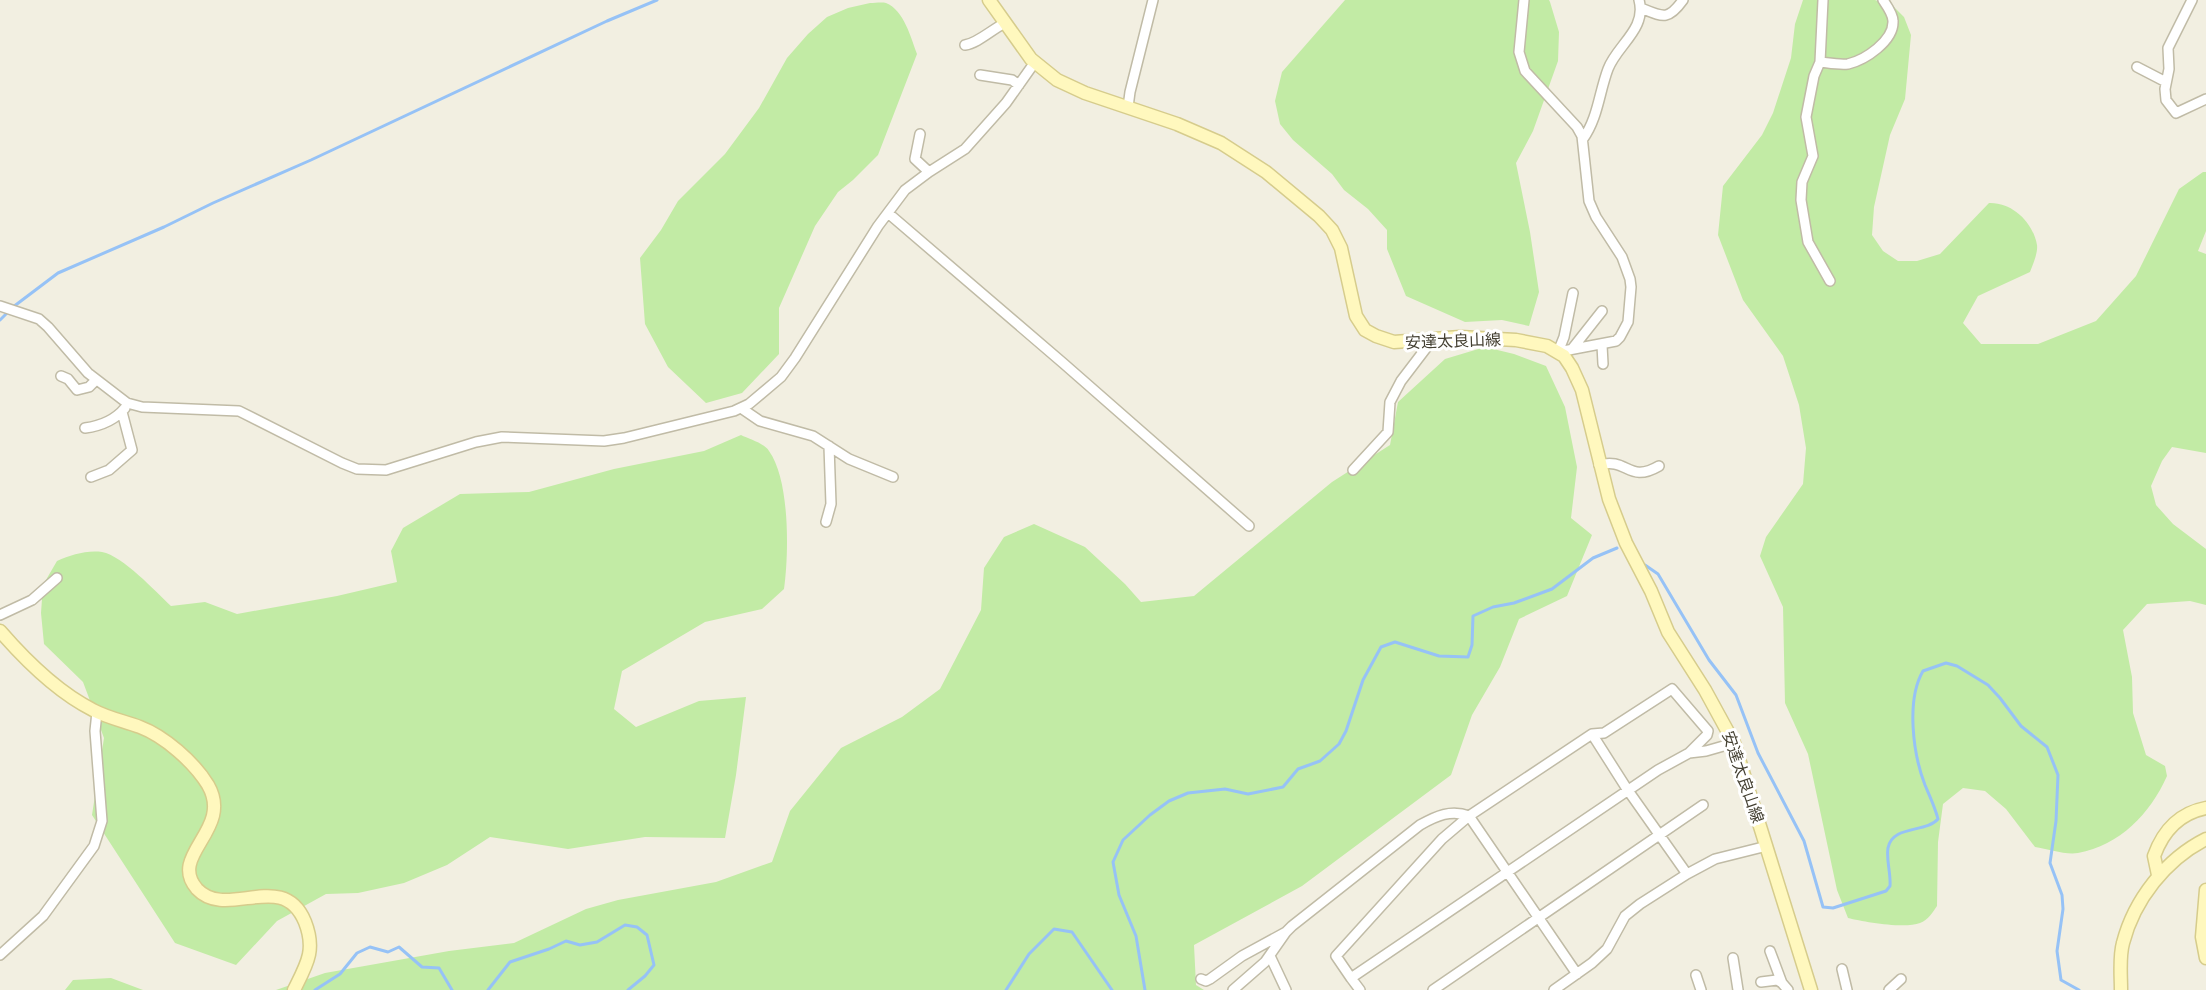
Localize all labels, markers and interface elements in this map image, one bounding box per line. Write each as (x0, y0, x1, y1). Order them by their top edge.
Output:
street label: 安達太良山線 (1405, 330, 1501, 352)
street label: 安達太良山線 (1718, 729, 1768, 825)

